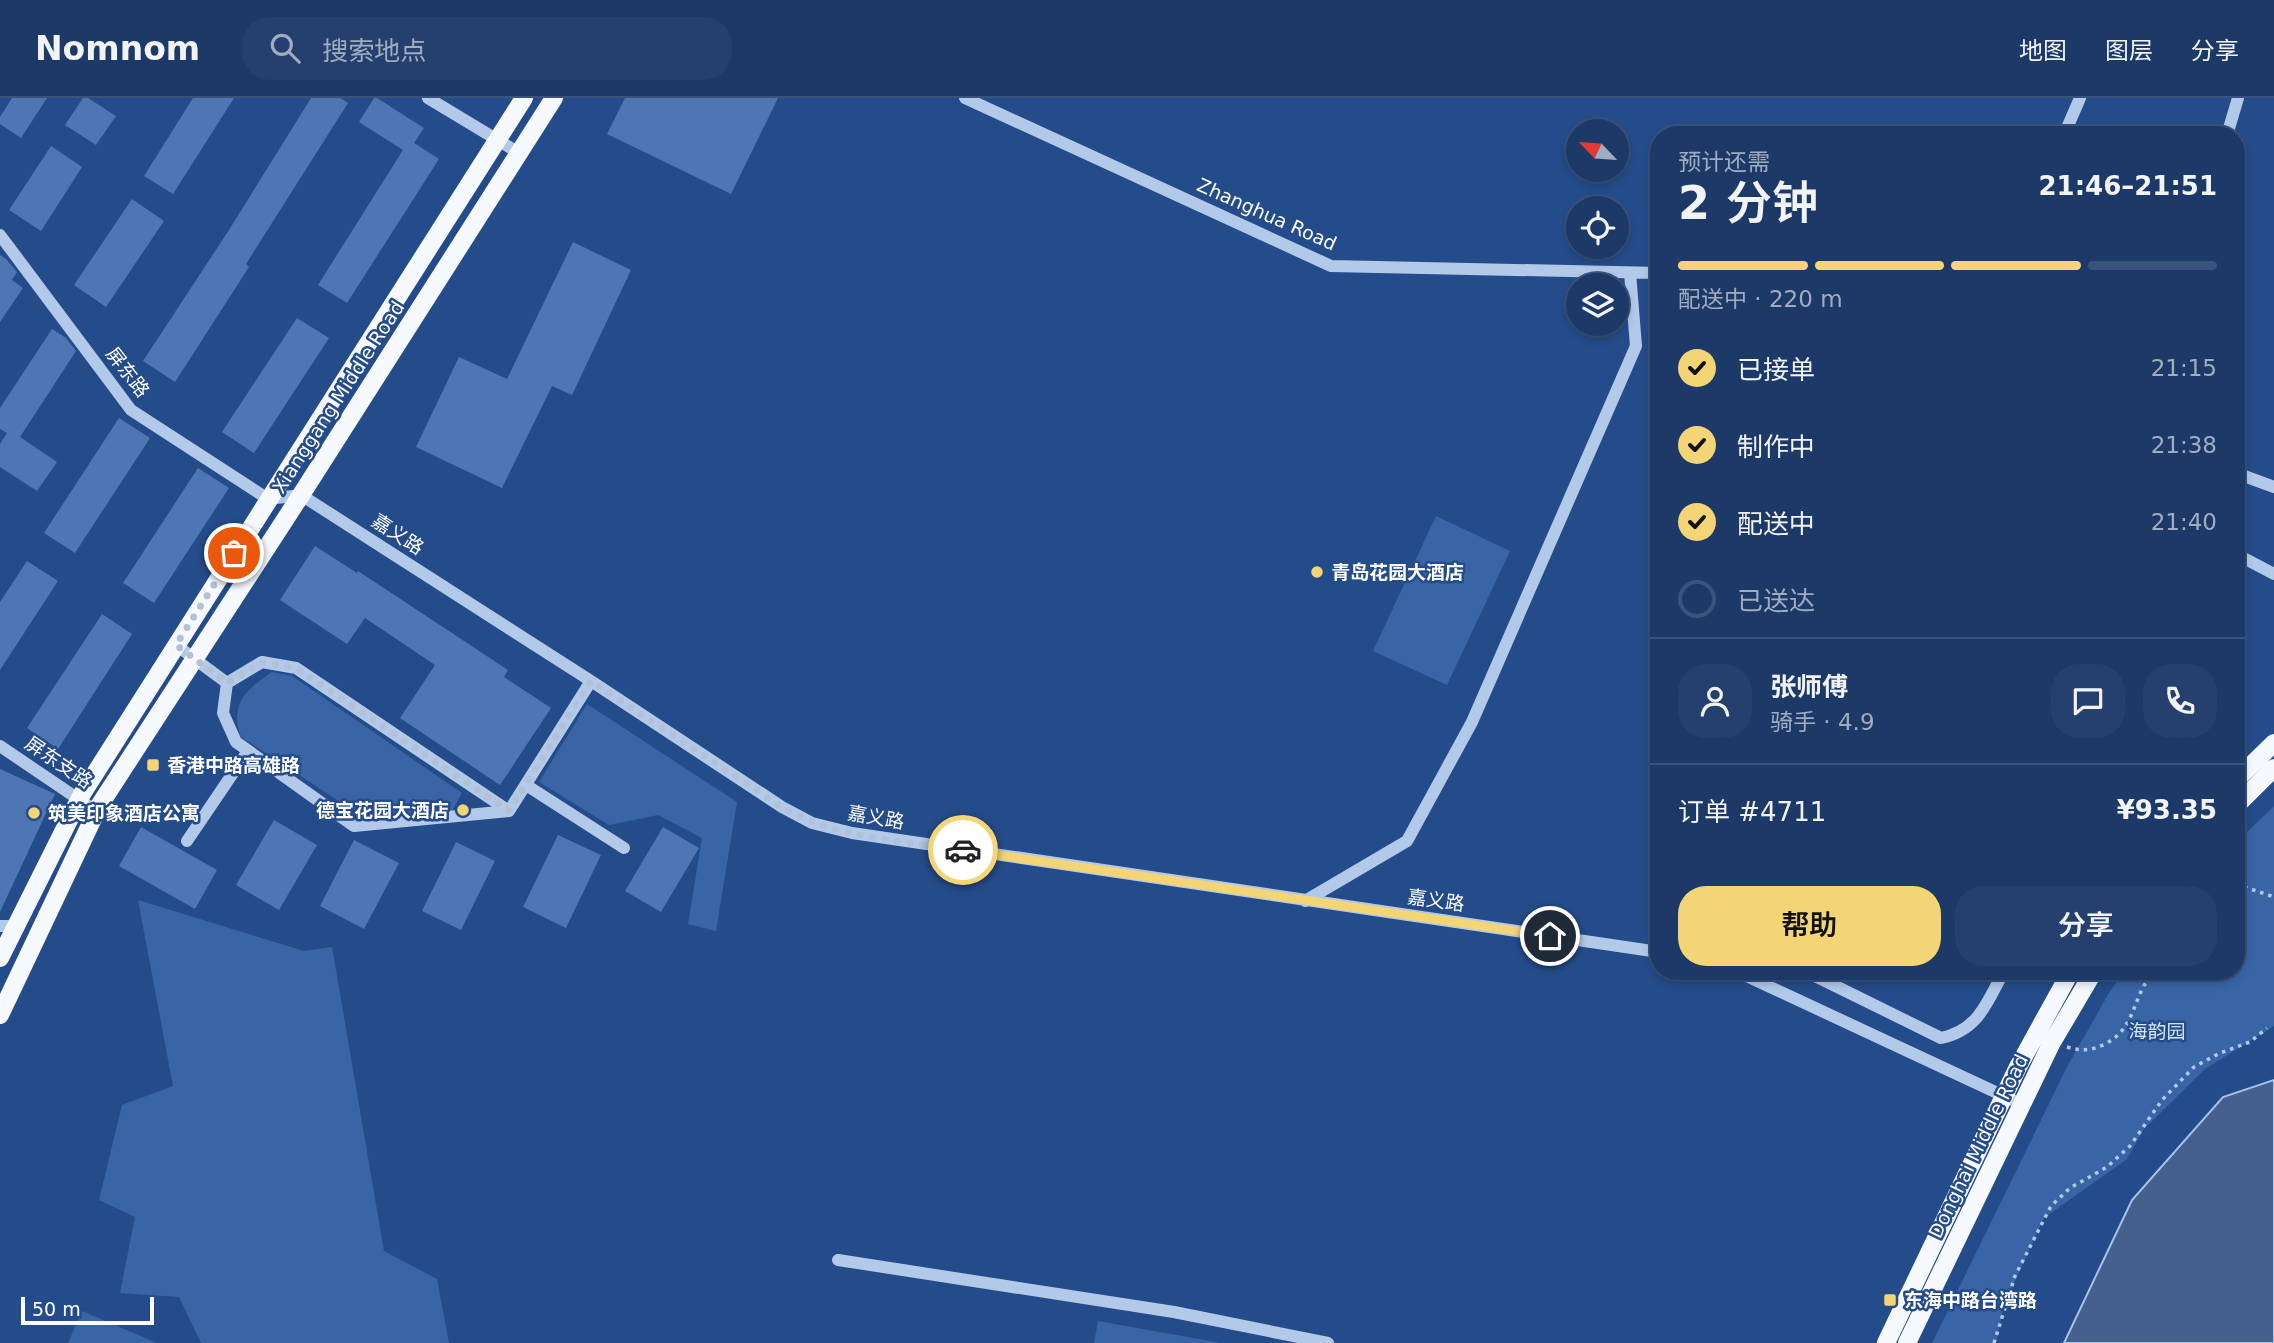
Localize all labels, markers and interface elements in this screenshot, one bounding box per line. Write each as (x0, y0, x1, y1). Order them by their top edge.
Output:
search box (242, 17, 732, 80)
text: Nomnom (35, 29, 200, 68)
icon: search (266, 29, 304, 67)
text: 搜索地点 (322, 36, 426, 66)
text: 地图 (2019, 37, 2067, 65)
text: 图层 (2105, 37, 2153, 65)
text: 分享 (2191, 37, 2239, 65)
north arrow (1566, 119, 1629, 182)
map controls (1566, 119, 1629, 336)
text: 预计还需 (1678, 149, 1770, 175)
text: 21:46–21:51 (2038, 171, 2217, 201)
street label: Zhanghua Road (1194, 173, 1340, 255)
text: 2 分钟 (1678, 176, 1818, 230)
button: locate (1566, 196, 1629, 259)
button: layers (1566, 273, 1629, 336)
text: 配送中 · 220 m (1678, 286, 1843, 312)
street label: Xianggang Middle Road (268, 297, 408, 497)
street label: 屏东路 (102, 343, 154, 401)
icon: check (1678, 349, 1716, 387)
text: 已接单 (1737, 355, 1815, 385)
text: 21:15 (2151, 355, 2217, 381)
icon: check (1678, 426, 1716, 464)
text: 制作中 (1737, 432, 1815, 462)
text: 21:38 (2151, 432, 2217, 458)
icon: check (1678, 503, 1716, 541)
street label: 嘉义路 (368, 509, 428, 559)
text: 配送中 (1737, 509, 1815, 539)
text: 21:40 (2151, 509, 2217, 535)
pin (204, 523, 264, 583)
icon: bag (215, 534, 253, 572)
place label: 青岛花园大酒店 (1331, 561, 1464, 583)
marker: 青岛花园大酒店 (1309, 564, 1325, 580)
text: 已送达 (1737, 586, 1815, 616)
button: person (1678, 664, 1752, 738)
button: chat (2051, 664, 2125, 738)
button: phone (2143, 664, 2217, 738)
text: 张师傅 (1770, 672, 1848, 702)
text: 骑手 · 4.9 (1770, 709, 1875, 735)
street label: 屏东支路 (21, 732, 97, 792)
place label: 香港中路高雄路 (167, 754, 300, 776)
marker: 香港中路高雄路 (145, 757, 161, 773)
text: ¥93.35 (2117, 795, 2217, 825)
text: 订单 #4711 (1678, 797, 1826, 827)
place label: 德宝花园大酒店 (316, 799, 449, 821)
street label: 嘉义路 (846, 801, 906, 833)
place label: 筑美印象酒店公寓 (48, 802, 200, 824)
marker: 德宝花园大酒店 (455, 802, 471, 818)
marker: 筑美印象酒店公寓 (26, 805, 42, 821)
courier (928, 815, 998, 885)
icon: car (944, 831, 982, 869)
street label: 嘉义路 (1406, 885, 1466, 915)
button: 帮助 (1678, 886, 1941, 966)
button: 分享 (1955, 886, 2217, 966)
pin (1520, 906, 1580, 966)
icon: home (1531, 917, 1569, 955)
park label: 海韵园 (2128, 1020, 2186, 1042)
street label: Donghai Middle Road (1924, 1050, 2032, 1242)
place label: 东海中路台湾路 (1904, 1289, 2037, 1311)
marker: 东海中路台湾路 (1882, 1292, 1898, 1308)
scale bar (21, 1294, 154, 1326)
text: 50 m (32, 1298, 81, 1320)

